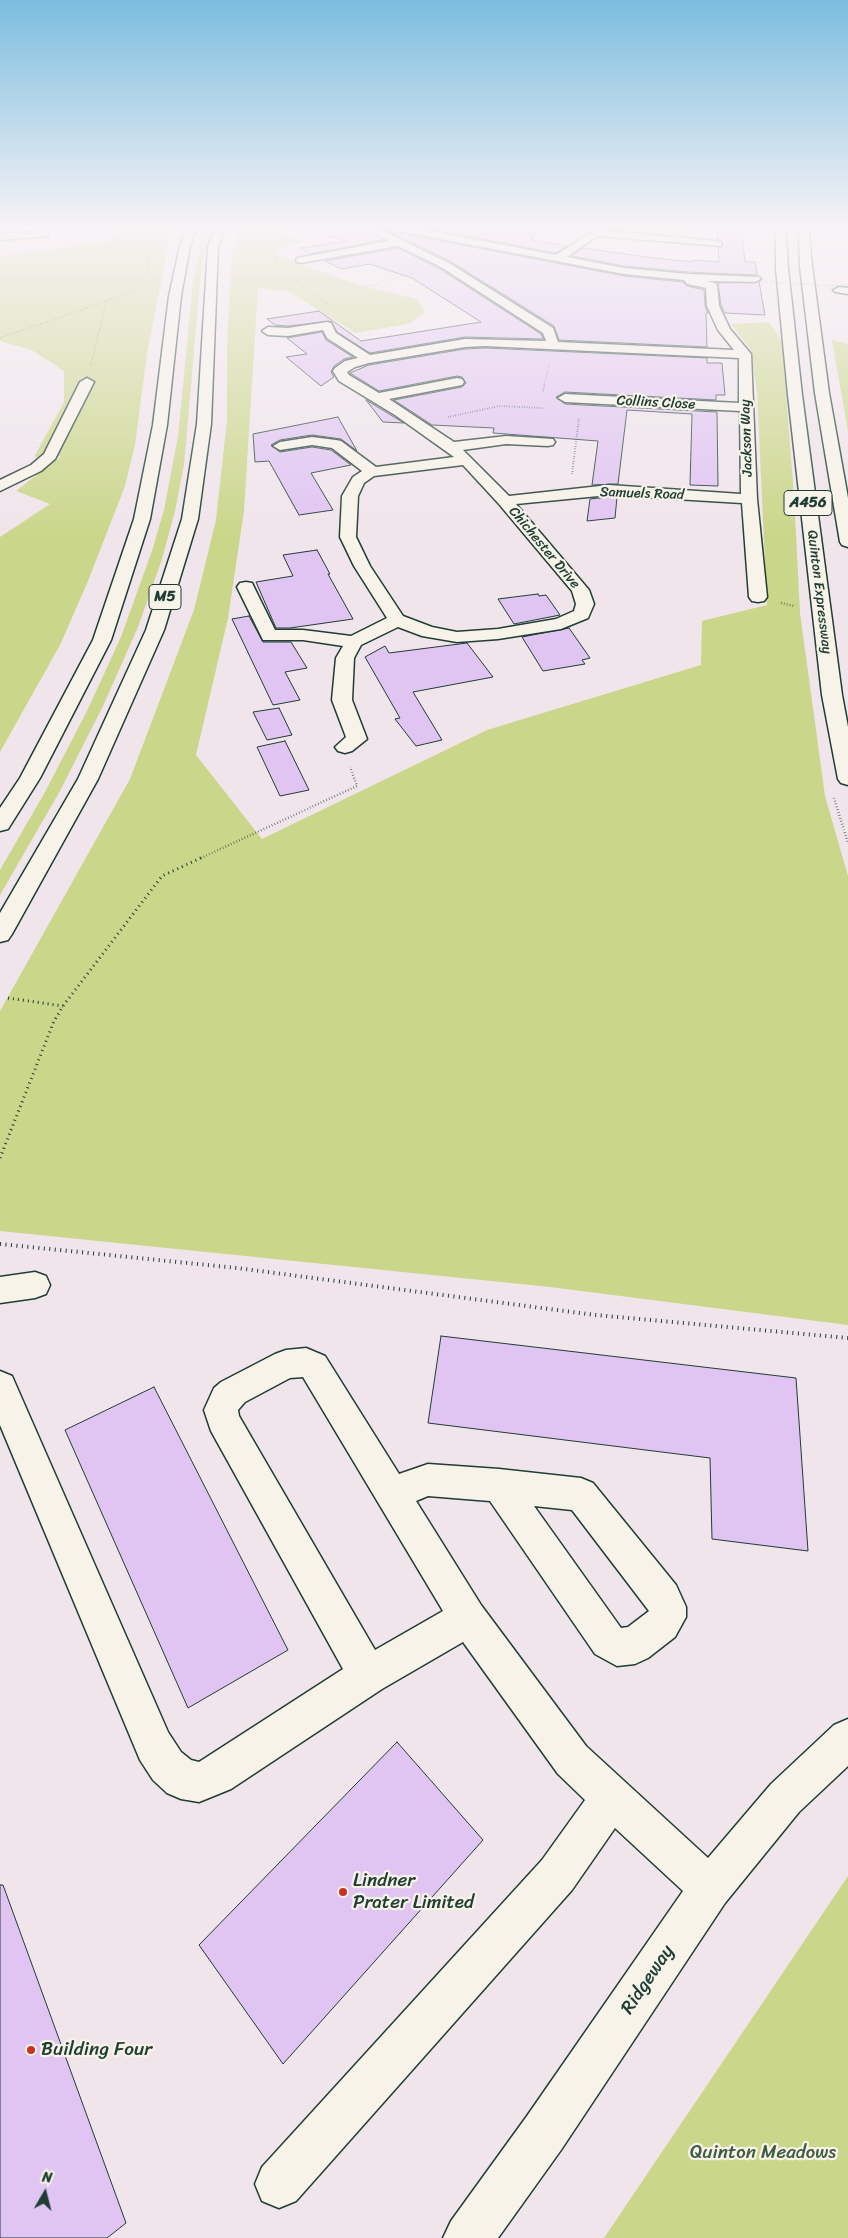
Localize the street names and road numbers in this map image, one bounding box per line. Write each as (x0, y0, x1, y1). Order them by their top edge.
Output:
street label: Collins Close (616, 393, 696, 413)
street label: Jackson Way (737, 399, 757, 477)
street label: Samuels Road (600, 484, 684, 504)
road number: A456 (784, 490, 832, 516)
street label: Chichester Drive (505, 504, 583, 592)
street label: Quinton Expressway (803, 529, 835, 655)
road number: M5 (149, 584, 181, 610)
street label: Ridgeway (617, 1941, 679, 2019)

